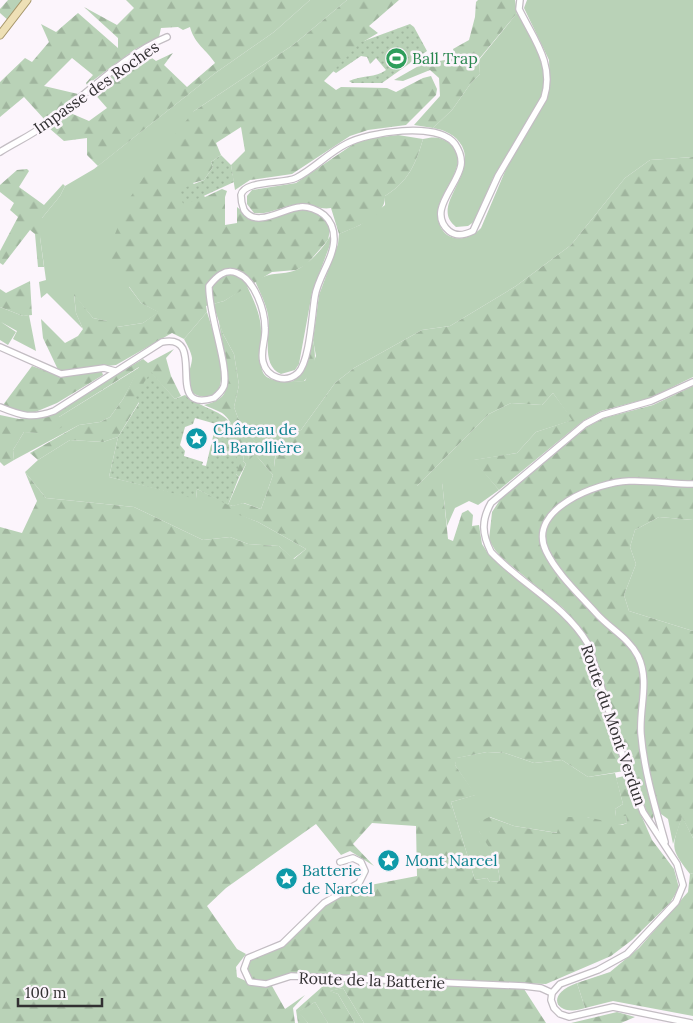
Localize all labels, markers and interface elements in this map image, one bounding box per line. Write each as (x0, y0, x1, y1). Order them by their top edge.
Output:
street label: Impasse des Roches (29, 36, 163, 138)
sports icon: Ball Trap (384, 46, 408, 70)
place label: Ball Trap (412, 48, 478, 68)
place label: Château de la Barollière (213, 419, 302, 457)
place icon: Château de la Barollière (185, 426, 209, 450)
street label: Route du Mont Verdun (577, 642, 651, 809)
place icon: Mont Narcel (377, 848, 401, 872)
place label: Mont Narcel (405, 850, 498, 870)
place label: Batterie de Narcel (302, 860, 373, 898)
place icon: Batterie de Narcel (274, 867, 298, 891)
street label: Route de la Batterie (298, 967, 446, 993)
scale bar (18, 976, 101, 1008)
text: 100 m (25, 983, 66, 1002)

